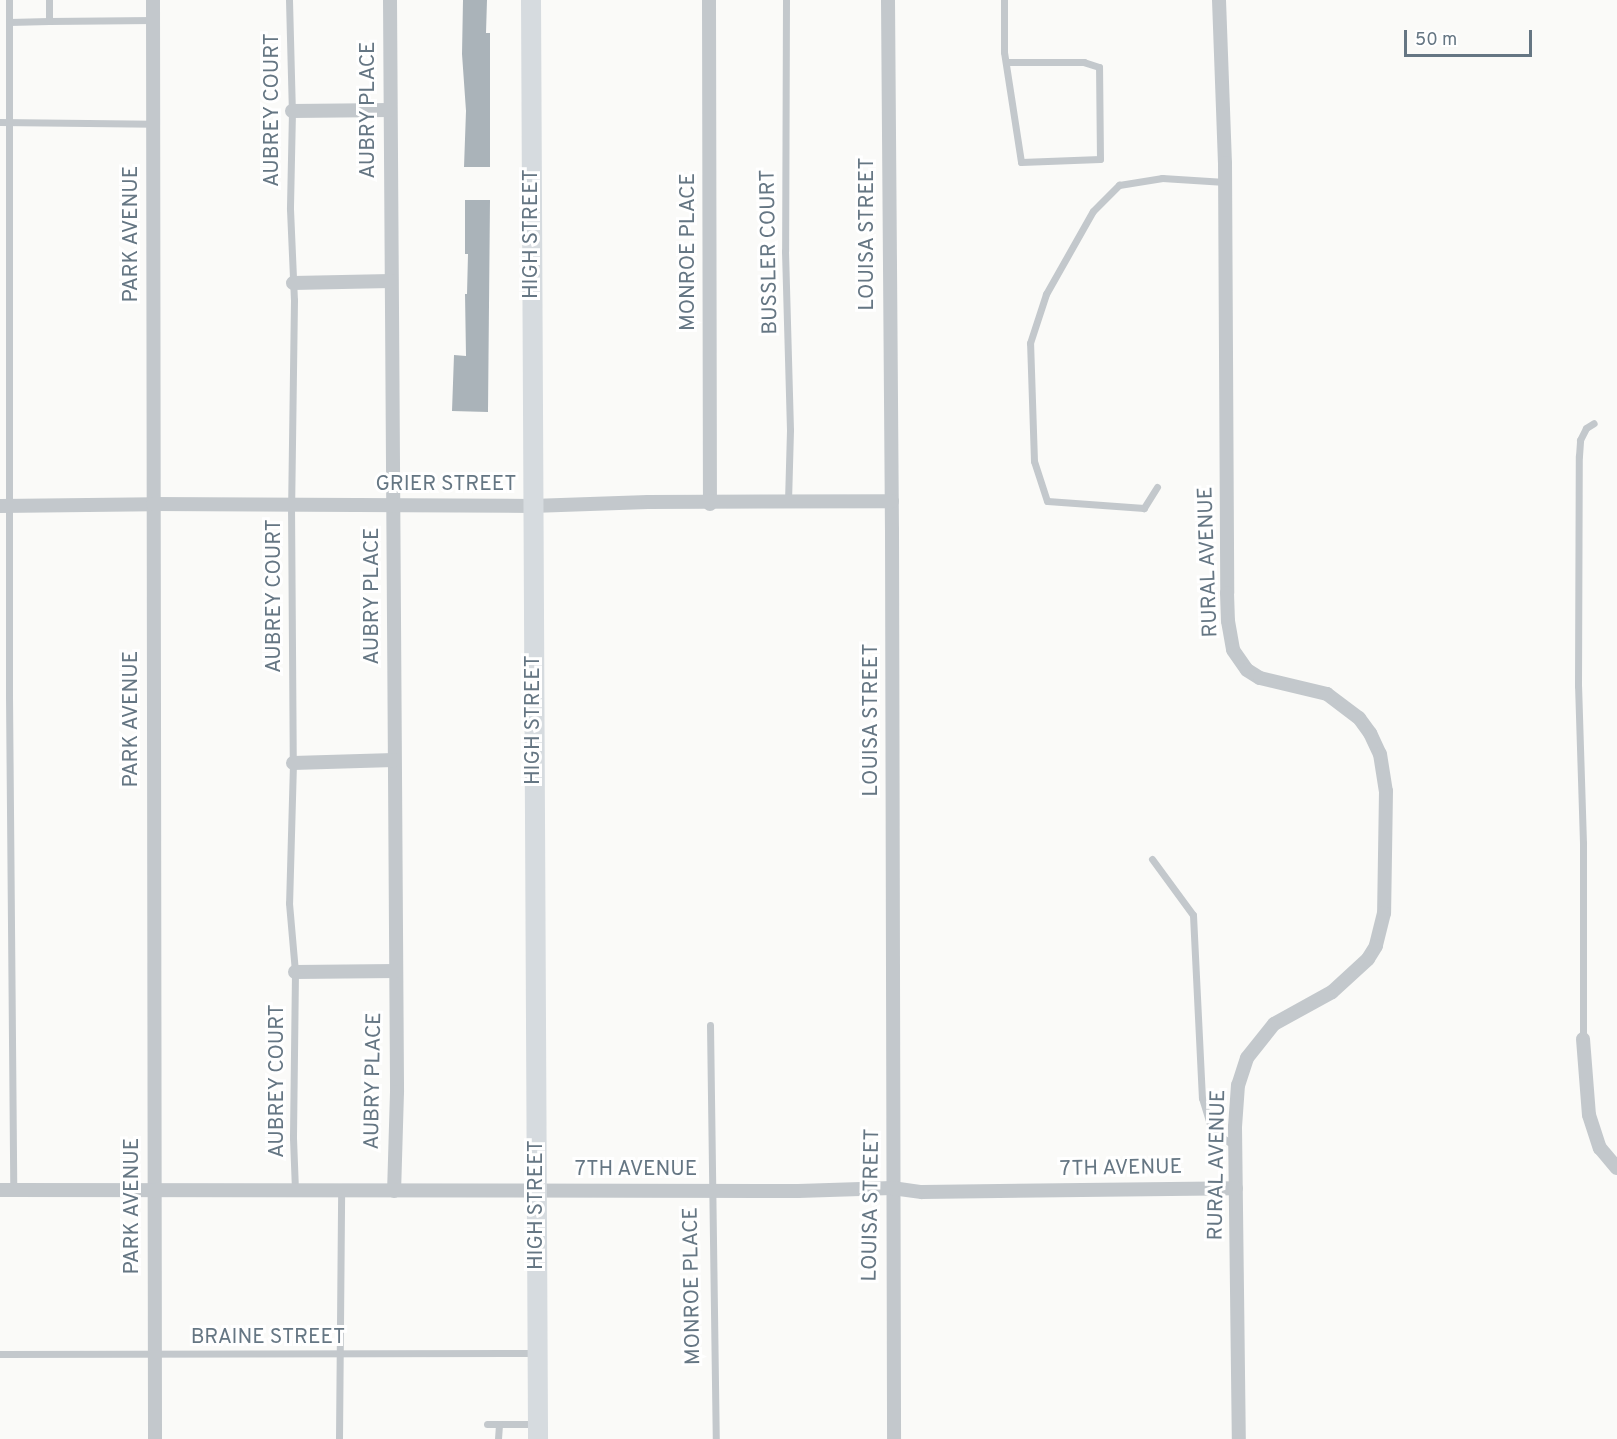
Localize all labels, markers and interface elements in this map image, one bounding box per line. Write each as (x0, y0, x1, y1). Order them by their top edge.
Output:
scale bar (1407, 18, 1534, 56)
text: 50 m (1415, 29, 1457, 52)
street label: AUBREY COURT (260, 33, 286, 187)
street label: AUBRY PLACE (356, 41, 382, 179)
street label: LOUISA STREET (855, 157, 881, 311)
street label: PARK AVENUE (119, 165, 145, 303)
street label: HIGH STREET (519, 169, 545, 299)
street label: BUSSLER COURT (756, 169, 784, 335)
street label: MONROE PLACE (676, 173, 702, 331)
street label: GRIER STREET (375, 472, 517, 498)
street label: RURAL AVENUE (1194, 486, 1224, 638)
street label: AUBREY COURT (262, 519, 288, 673)
street label: AUBRY PLACE (360, 527, 386, 665)
street label: LOUISA STREET (859, 643, 885, 797)
street label: PARK AVENUE (119, 650, 145, 788)
street label: HIGH STREET (521, 655, 547, 785)
street label: AUBREY COURT (265, 1004, 291, 1158)
street label: AUBRY PLACE (360, 1012, 388, 1150)
street label: RURAL AVENUE (1204, 1089, 1232, 1241)
street label: LOUISA STREET (858, 1128, 886, 1282)
street label: PARK AVENUE (120, 1137, 146, 1275)
street label: HIGH STREET (524, 1140, 550, 1270)
street label: 7TH AVENUE (1059, 1155, 1183, 1183)
street label: 7TH AVENUE (574, 1157, 698, 1183)
street label: MONROE PLACE (679, 1207, 707, 1365)
street label: BRAINE STREET (191, 1325, 345, 1351)

